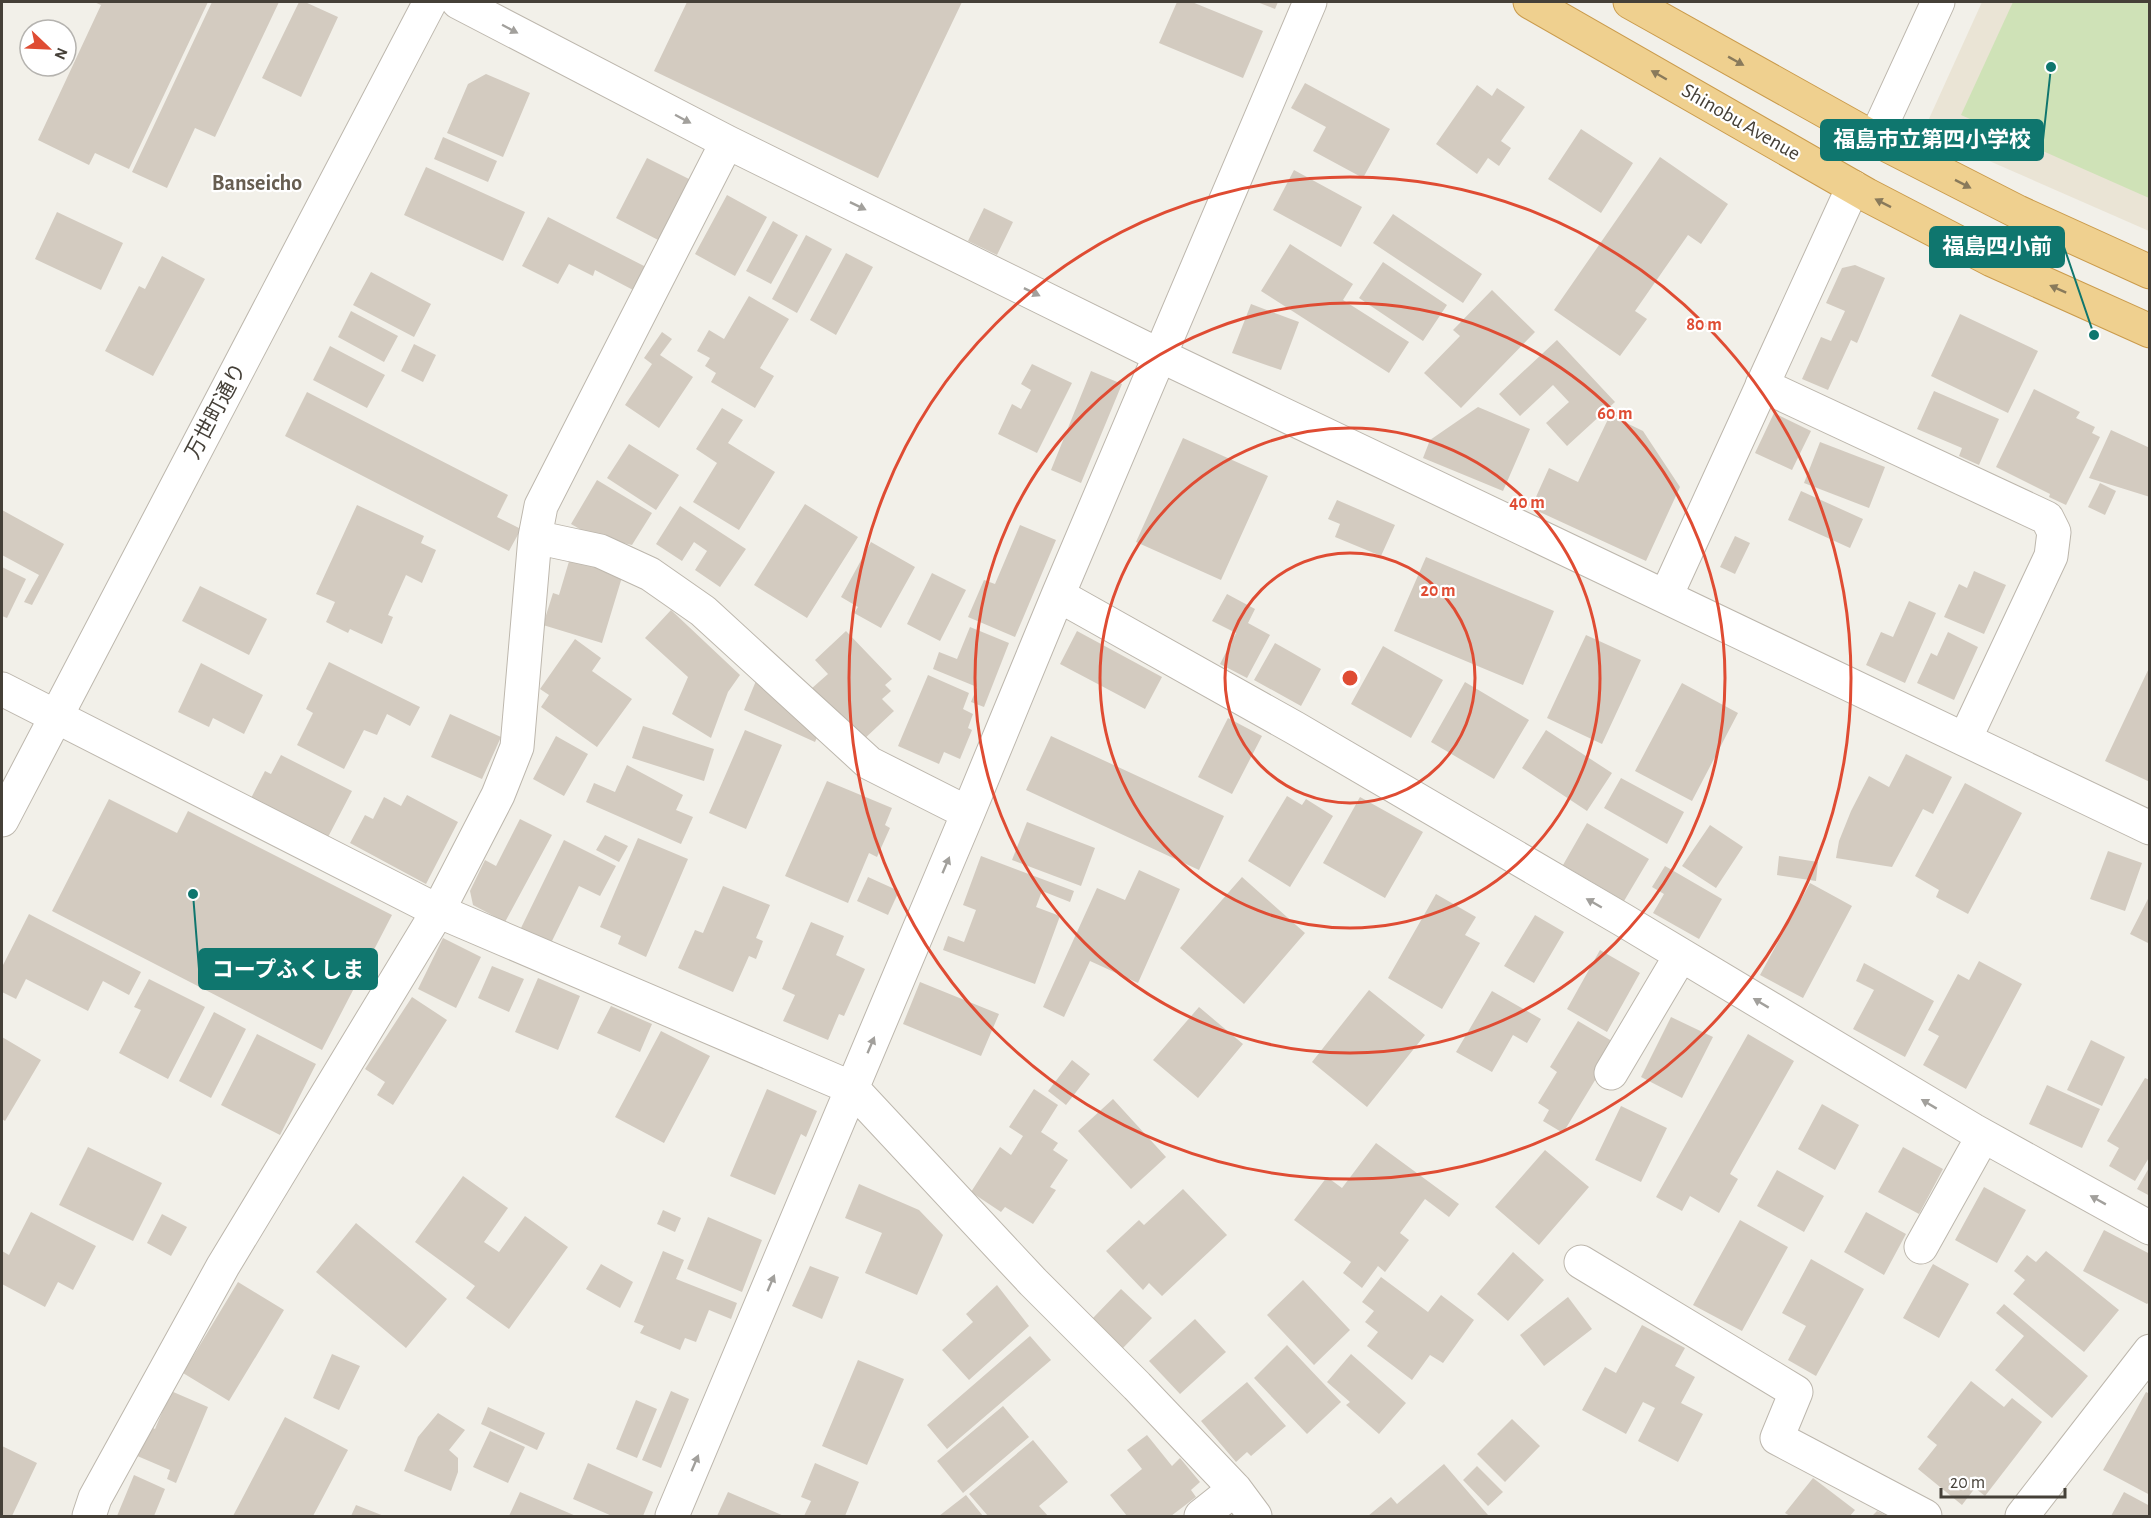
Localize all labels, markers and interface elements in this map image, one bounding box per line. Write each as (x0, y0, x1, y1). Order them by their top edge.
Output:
north arrow (18, 18, 78, 78)
one-way arrow (502, 24, 519, 33)
text: N (51, 45, 70, 62)
one-way arrow (1728, 56, 1745, 66)
one-way arrow (1651, 70, 1667, 81)
street label: Shinobu Avenue (1678, 80, 1804, 164)
one-way arrow (675, 114, 692, 124)
callout: 福島市立第四小学校 (1821, 120, 2043, 160)
text: 福島市立第四小学校 (1833, 128, 2031, 151)
district label: Banseicho (212, 172, 302, 194)
one-way arrow (1954, 179, 1972, 189)
one-way arrow (1874, 199, 1892, 209)
one-way arrow (849, 202, 866, 211)
callout: 福島四小前 (1930, 227, 2064, 267)
text: 福島四小前 (1942, 235, 2052, 258)
one-way arrow (2049, 285, 2066, 294)
one-way arrow (1024, 288, 1041, 297)
text: 80 m (1686, 316, 1722, 334)
street label: 万世町通り (181, 359, 250, 462)
text: 60 m (1597, 405, 1633, 423)
text: 40 m (1509, 494, 1545, 512)
text: 20 m (1420, 582, 1456, 600)
centre of rings (1340, 668, 1360, 688)
one-way arrow (941, 856, 951, 874)
one-way arrow (1585, 898, 1602, 908)
callout: コープふくしま (199, 949, 377, 989)
text: コープふくしま (212, 958, 364, 981)
one-way arrow (1753, 998, 1769, 1009)
one-way arrow (867, 1036, 876, 1054)
one-way arrow (1921, 1098, 1937, 1109)
one-way arrow (2090, 1195, 2107, 1205)
one-way arrow (766, 1273, 776, 1291)
one-way arrow (690, 1453, 700, 1471)
scale bar (1941, 1461, 2066, 1499)
text: 20 m (1950, 1474, 1985, 1492)

